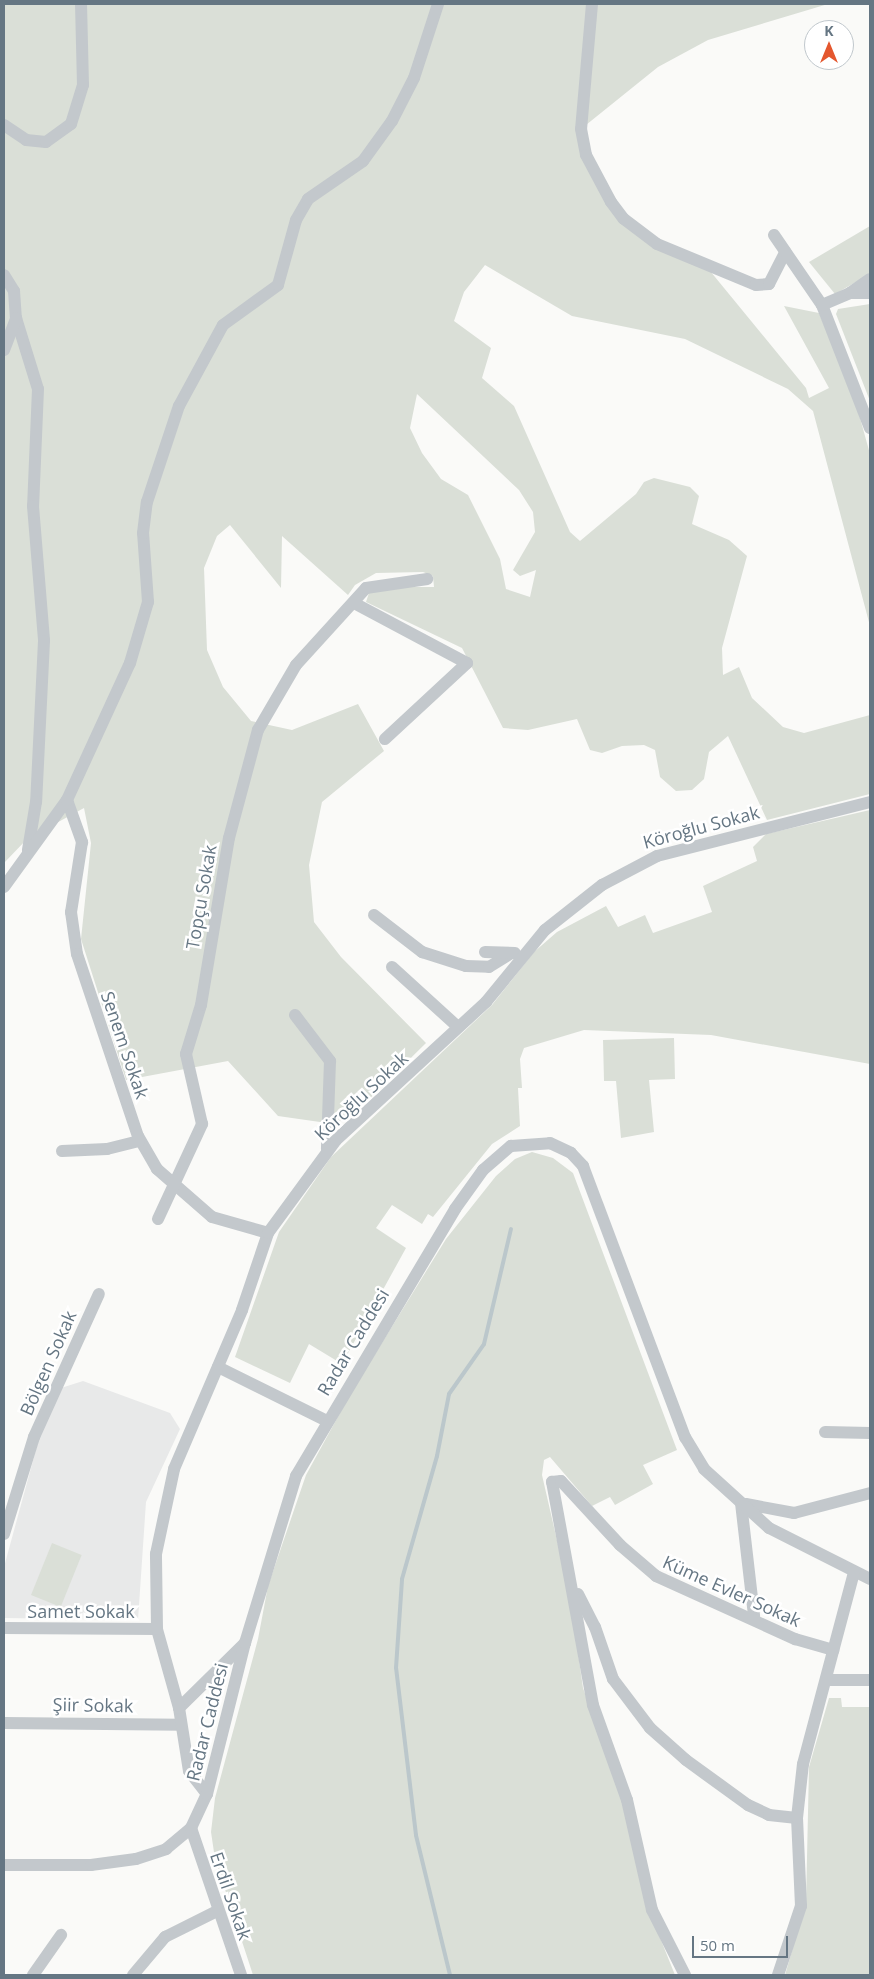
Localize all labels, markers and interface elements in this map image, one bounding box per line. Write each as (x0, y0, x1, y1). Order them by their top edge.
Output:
north arrow (804, 20, 854, 70)
text: K (824, 21, 834, 40)
street label: Köroğlu Sokak (640, 801, 762, 853)
street label: Topçu Sokak (181, 843, 221, 951)
street label: Senem Sokak (97, 988, 153, 1102)
street label: Köroğlu Sokak (310, 1047, 412, 1145)
street label: Radar Caddesi (313, 1285, 393, 1399)
street label: Bölgen Sokak (15, 1307, 81, 1419)
street label: Küme Evler Sokak (660, 1551, 804, 1631)
street label: Samet Sokak (27, 1600, 135, 1622)
street label: Radar Caddesi (182, 1661, 232, 1783)
street label: Şiir Sokak (53, 1693, 133, 1717)
street label: Erdil Sokak (206, 1849, 256, 1943)
scale bar (694, 1926, 790, 1958)
text: 50 m (700, 1935, 735, 1955)

